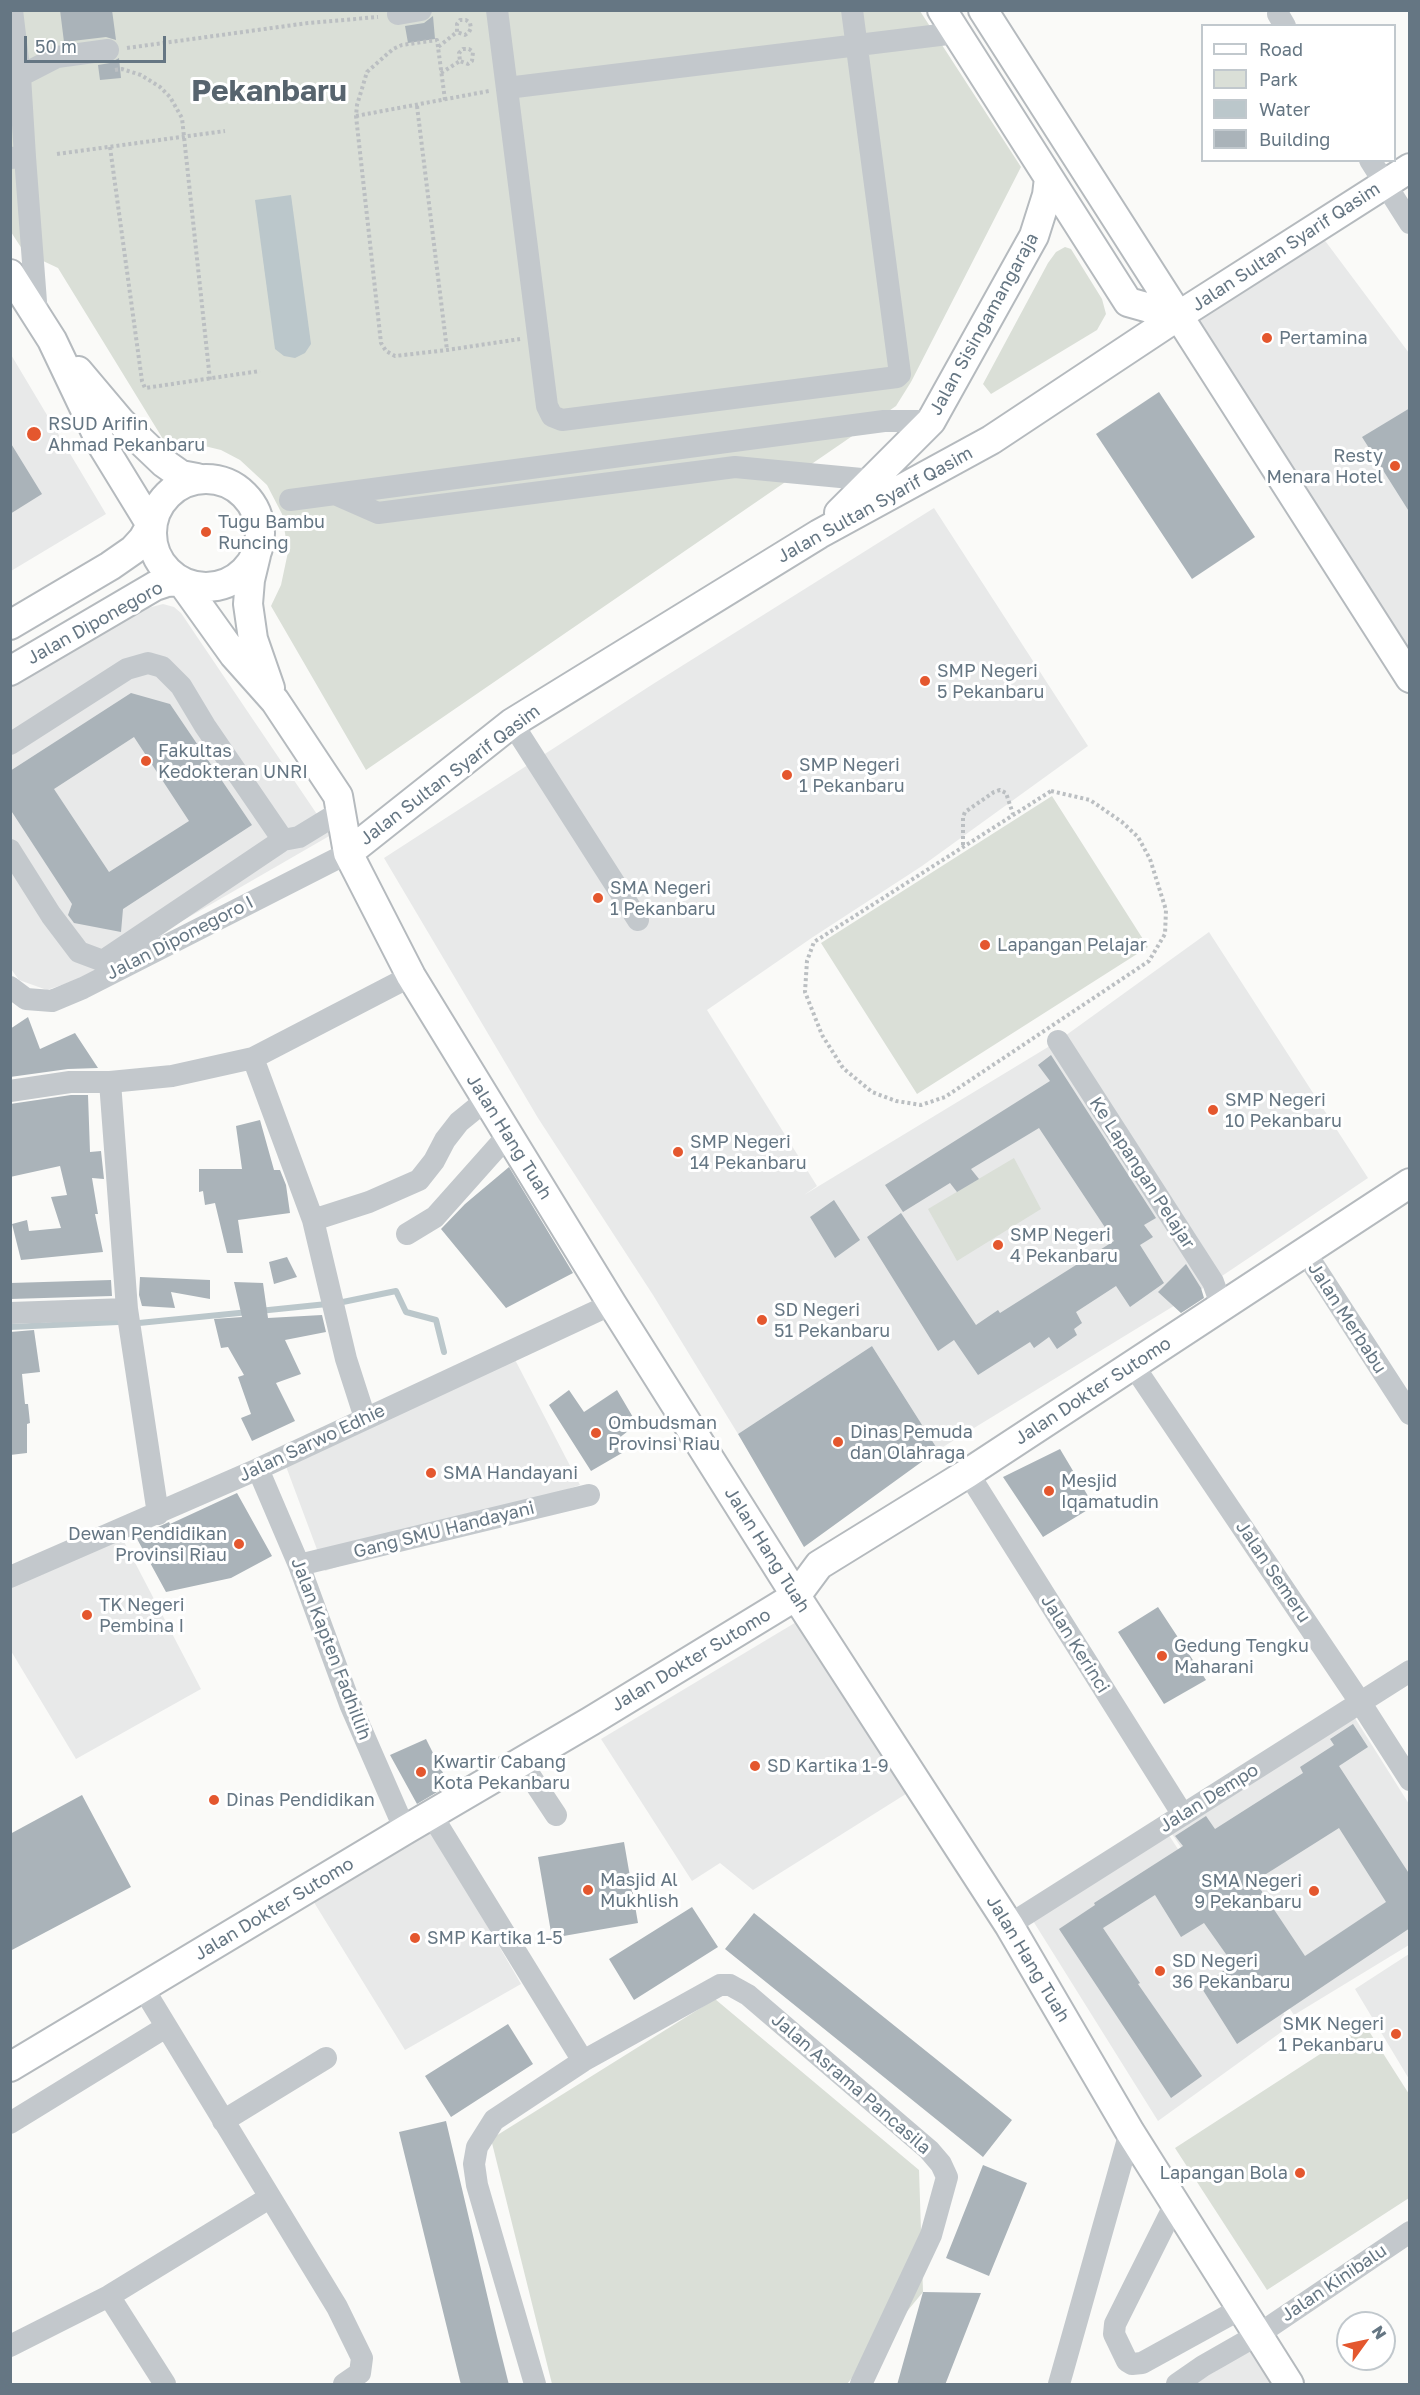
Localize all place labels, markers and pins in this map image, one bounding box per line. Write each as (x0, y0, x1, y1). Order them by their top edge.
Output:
place label: Pertamina (1279, 327, 1368, 349)
marker: Pertamina (1260, 331, 1274, 345)
place label: RSUD Arifin Ahmad Pekanbaru (48, 413, 205, 456)
marker: RSUD Arifin Ahmad Pekanbaru (25, 425, 43, 443)
place label: Resty Menara Hotel (1266, 445, 1383, 488)
marker: Resty Menara Hotel (1388, 459, 1402, 473)
place label: Tugu Bambu Runcing (218, 511, 325, 554)
marker: Tugu Bambu Runcing (199, 525, 213, 539)
place label: SMP Negeri 5 Pekanbaru (937, 660, 1044, 702)
marker: SMP Negeri 5 Pekanbaru (918, 674, 932, 688)
place label: Fakultas Kedokteran UNRI (158, 740, 308, 783)
marker: Fakultas Kedokteran UNRI (139, 754, 153, 768)
place label: SMP Negeri 1 Pekanbaru (799, 754, 905, 796)
marker: SMP Negeri 1 Pekanbaru (780, 768, 794, 782)
place label: SMA Negeri 1 Pekanbaru (610, 877, 716, 920)
marker: SMA Negeri 1 Pekanbaru (591, 891, 605, 905)
place label: Lapangan Pelajar (997, 934, 1147, 956)
marker: Lapangan Pelajar (978, 938, 992, 952)
place label: SMP Negeri 10 Pekanbaru (1225, 1089, 1342, 1132)
marker: SMP Negeri 10 Pekanbaru (1206, 1103, 1220, 1117)
place label: SMP Negeri 14 Pekanbaru (690, 1131, 807, 1174)
marker: SMP Negeri 14 Pekanbaru (671, 1145, 685, 1159)
place label: SMP Negeri 4 Pekanbaru (1010, 1224, 1118, 1266)
marker: SMP Negeri 4 Pekanbaru (991, 1238, 1005, 1252)
place label: SD Negeri 51 Pekanbaru (774, 1299, 890, 1342)
marker: SD Negeri 51 Pekanbaru (755, 1313, 769, 1327)
place label: Ombudsman Provinsi Riau (608, 1412, 720, 1454)
place label: Dinas Pemuda dan Olahraga (850, 1421, 973, 1464)
marker: Ombudsman Provinsi Riau (589, 1426, 603, 1440)
marker: Dinas Pemuda dan Olahraga (831, 1435, 845, 1449)
place label: SMA Handayani (443, 1462, 578, 1484)
marker: SMA Handayani (424, 1466, 438, 1480)
place label: Mesjid Iqamatudin (1061, 1470, 1159, 1512)
marker: Mesjid Iqamatudin (1042, 1484, 1056, 1498)
place label: Dewan Pendidikan Provinsi Riau (68, 1523, 227, 1565)
marker: Dewan Pendidikan Provinsi Riau (232, 1537, 246, 1551)
place label: TK Negeri Pembina I (99, 1594, 185, 1636)
marker: TK Negeri Pembina I (80, 1608, 94, 1622)
place label: Gedung Tengku Maharani (1174, 1635, 1309, 1678)
marker: Gedung Tengku Maharani (1155, 1649, 1169, 1663)
place label: Kwartir Cabang Kota Pekanbaru (433, 1751, 570, 1794)
place label: SD Kartika 1-9 (767, 1755, 889, 1777)
marker: SD Kartika 1-9 (748, 1759, 762, 1773)
marker: Kwartir Cabang Kota Pekanbaru (414, 1765, 428, 1779)
place label: Dinas Pendidikan (226, 1789, 375, 1811)
marker: Dinas Pendidikan (207, 1793, 221, 1807)
place label: Masjid Al Mukhlish (600, 1869, 679, 1912)
place label: SMA Negeri 9 Pekanbaru (1194, 1870, 1302, 1912)
marker: Masjid Al Mukhlish (581, 1883, 595, 1897)
marker: SMA Negeri 9 Pekanbaru (1307, 1884, 1321, 1898)
place label: SMP Kartika 1-5 (427, 1927, 563, 1949)
marker: SMP Kartika 1-5 (408, 1931, 422, 1945)
place label: SD Negeri 36 Pekanbaru (1172, 1950, 1290, 1992)
marker: SD Negeri 36 Pekanbaru (1153, 1964, 1167, 1978)
place label: SMK Negeri 1 Pekanbaru (1278, 2013, 1384, 2056)
marker: SMK Negeri 1 Pekanbaru (1389, 2027, 1403, 2041)
place label: Lapangan Bola (1159, 2162, 1288, 2184)
marker: Lapangan Bola (1293, 2166, 1307, 2180)

